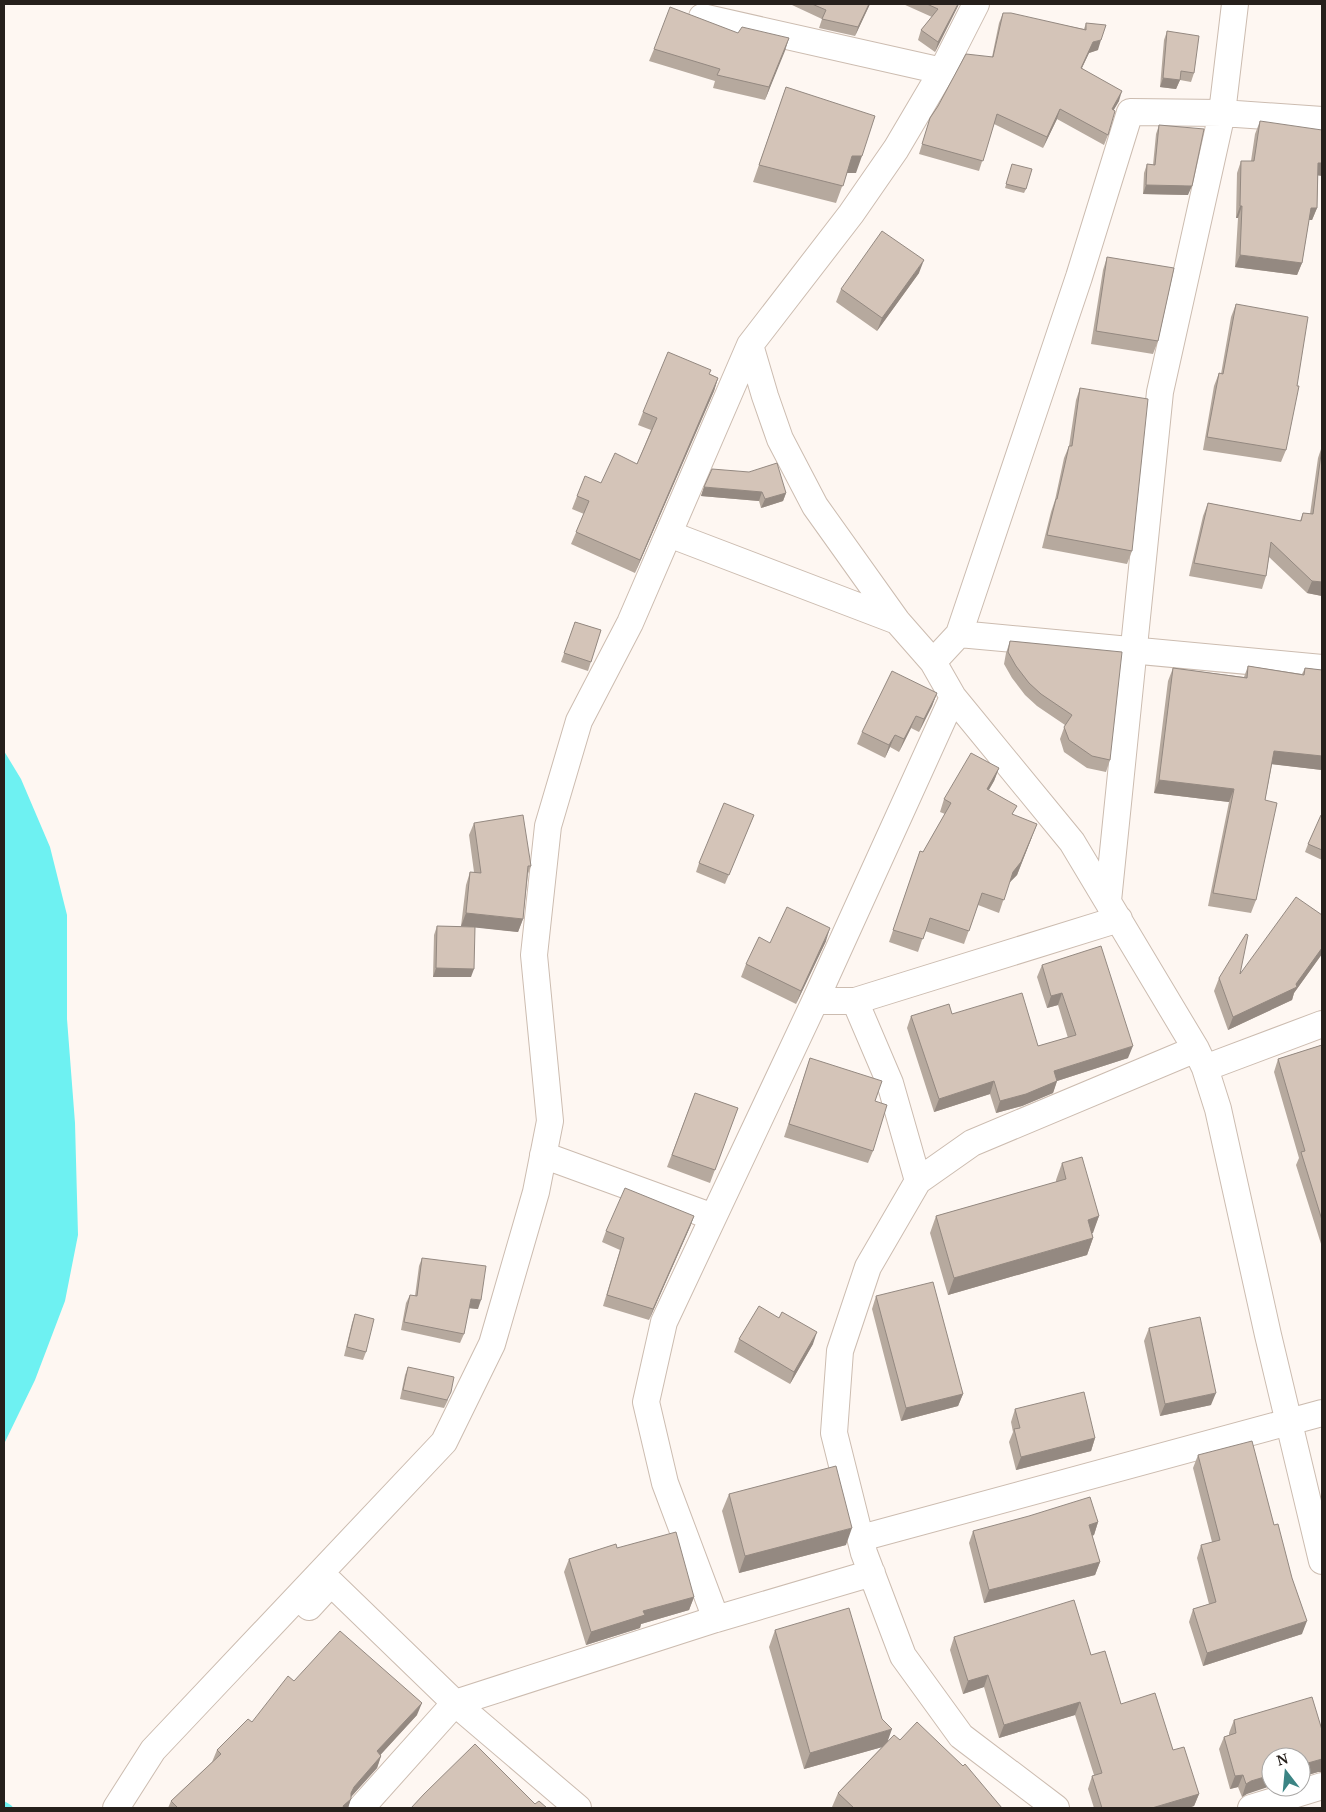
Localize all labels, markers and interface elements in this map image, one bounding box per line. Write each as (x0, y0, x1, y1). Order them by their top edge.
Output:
north arrow (1261, 1747, 1311, 1797)
text: N (1274, 1748, 1290, 1770)

